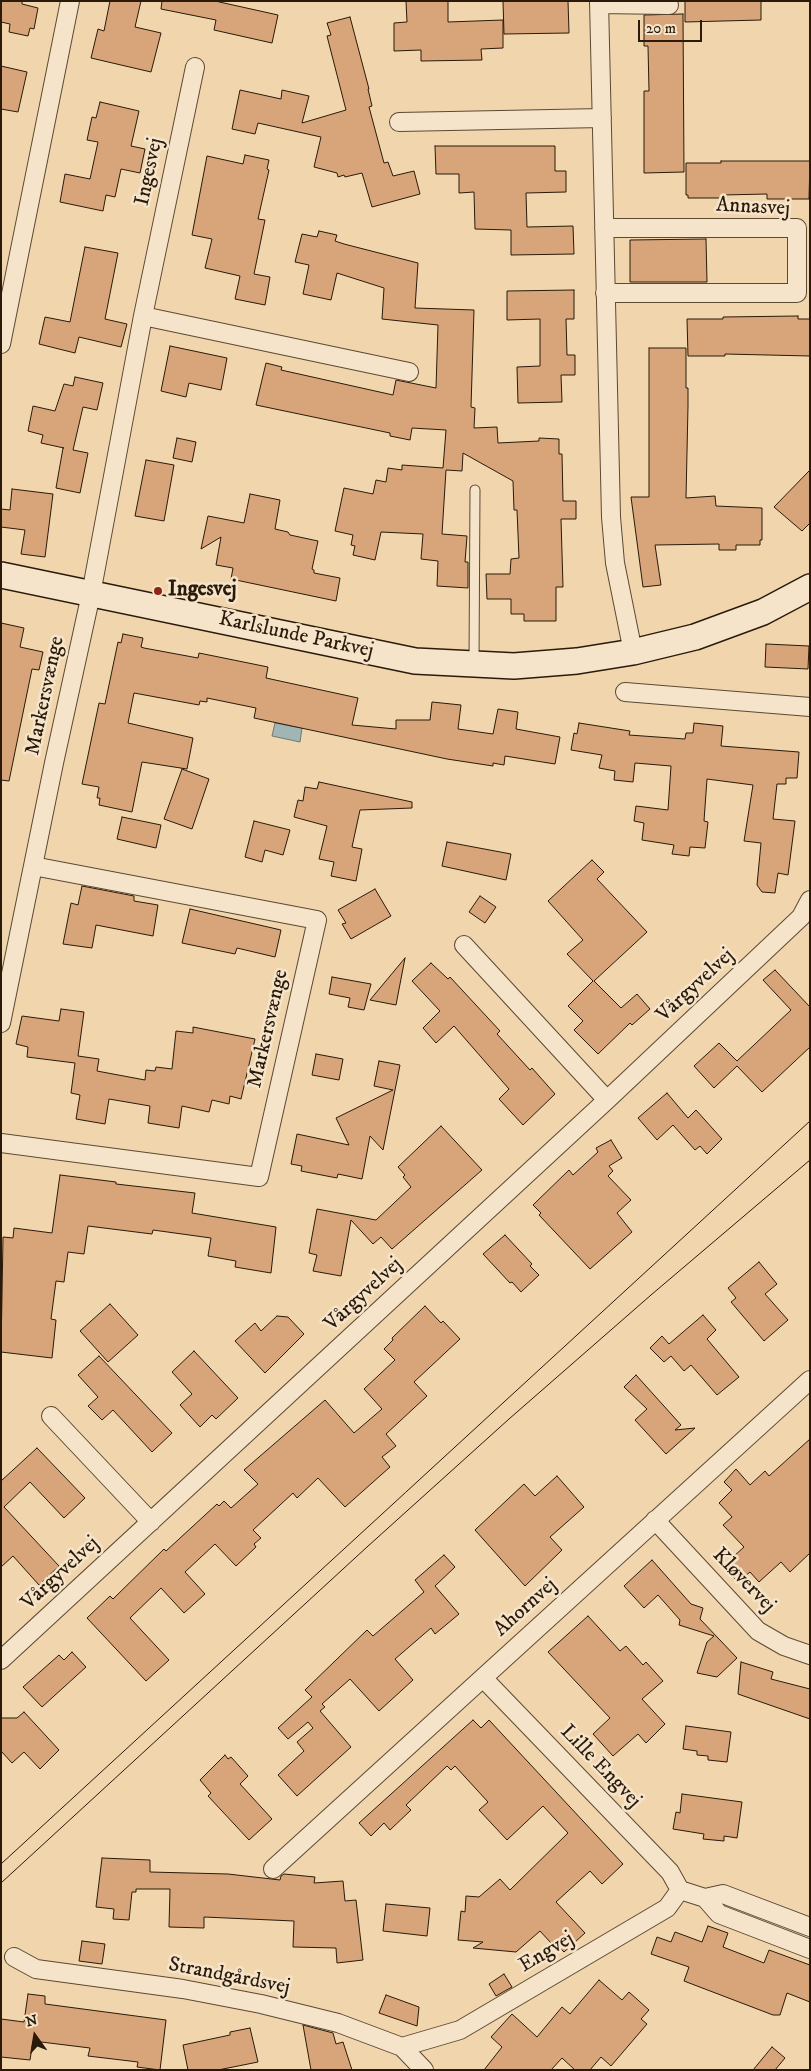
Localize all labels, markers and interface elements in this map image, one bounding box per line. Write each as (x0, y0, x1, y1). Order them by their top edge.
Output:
scale bar (641, 10, 705, 42)
text: 20 m (646, 19, 676, 38)
street label: Ingesvej (131, 136, 169, 208)
street label: Annasvej (715, 193, 791, 223)
place label: Ingesvej (168, 578, 236, 604)
marker: Ingesvej (152, 585, 164, 597)
street label: Karlslunde Parkvej (216, 607, 376, 665)
street label: Markersvænge (21, 634, 71, 758)
street label: Vårgyvelvej (652, 944, 740, 1028)
street label: Markersvænge (243, 967, 295, 1091)
street label: Vårgyvelvej (320, 1253, 408, 1337)
street label: Vårgyvelvej (17, 1532, 105, 1616)
street label: Kløvervej (706, 1543, 780, 1619)
street label: Ahornvej (489, 1573, 563, 1643)
street label: Lille Engvej (554, 1720, 646, 1814)
street label: Engvej (515, 1927, 579, 1979)
street label: Strandgårdsvej (166, 1953, 292, 2001)
north arrow (10, 2011, 60, 2061)
text: N (24, 2011, 39, 2031)

